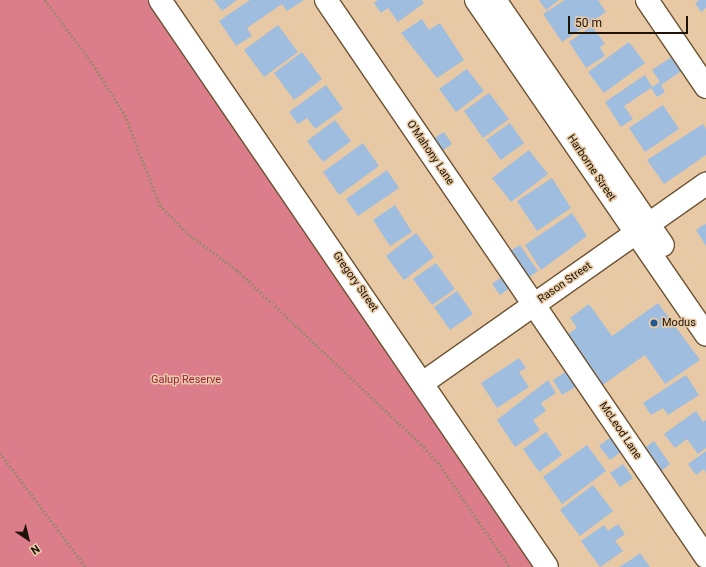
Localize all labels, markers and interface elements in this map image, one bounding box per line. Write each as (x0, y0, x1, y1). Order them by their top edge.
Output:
scale bar (570, 8, 690, 34)
text: 50 m (575, 16, 602, 30)
street label: O'Mahony Lane (403, 118, 457, 188)
street label: Harborne Street (564, 132, 618, 204)
street label: Gregory Street (329, 249, 381, 315)
street label: Rason Street (536, 260, 594, 306)
place label: Modus (662, 316, 696, 330)
marker: Modus (649, 318, 659, 328)
park label: Galup Reserve (151, 373, 221, 387)
street label: McLeod Lane (596, 400, 644, 462)
north arrow (8, 519, 48, 559)
text: N (28, 542, 42, 557)

